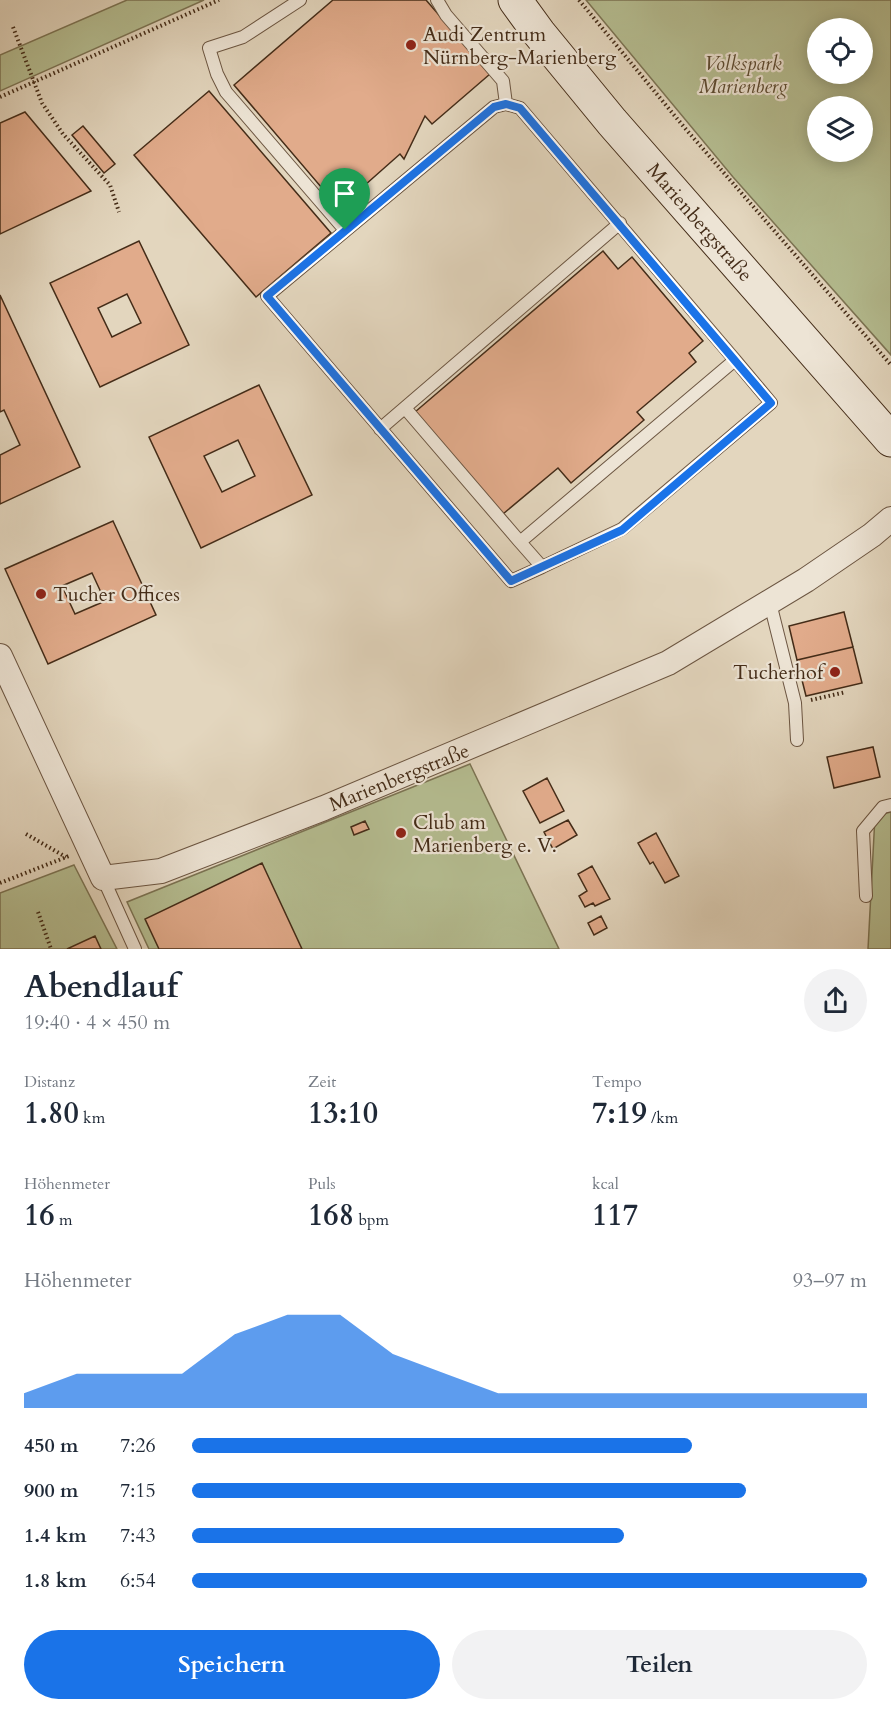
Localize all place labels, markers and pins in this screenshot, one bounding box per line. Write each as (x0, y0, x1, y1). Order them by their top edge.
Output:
place label: Audi Zentrum Nürnberg-Marienberg (423, 21, 617, 71)
marker: Audi Zentrum Nürnberg-Marienberg (404, 38, 418, 52)
pin (319, 168, 370, 230)
place label: Tucher Offices (53, 581, 180, 608)
marker: Tucher Offices (34, 587, 48, 601)
place label: Tucherhof (733, 659, 826, 686)
marker: Tucherhof (828, 665, 842, 679)
place label: Club am Marienberg e. V. (413, 809, 557, 859)
marker: Club am Marienberg e. V. (394, 826, 408, 840)

